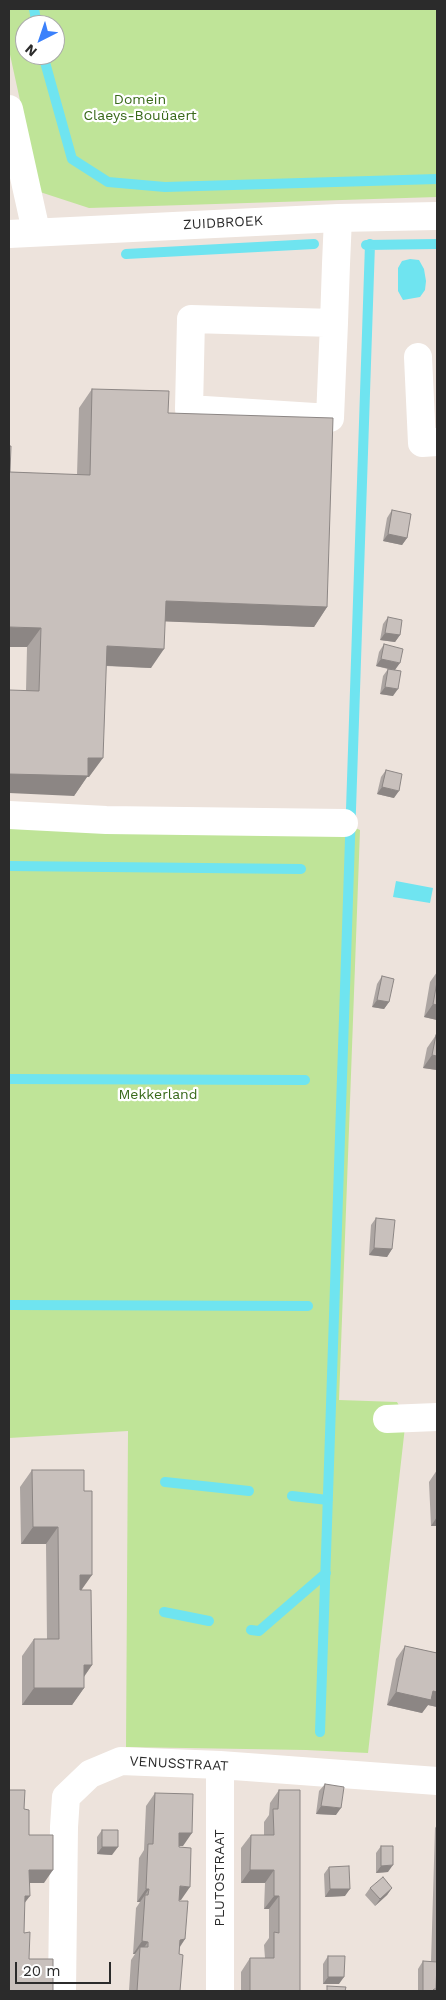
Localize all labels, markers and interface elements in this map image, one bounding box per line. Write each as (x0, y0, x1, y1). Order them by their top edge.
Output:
north arrow (15, 15, 65, 65)
text: N (22, 41, 40, 60)
park label: Domein Claeys-Bouüaert (83, 92, 197, 124)
street label: ZUIDBROEK (183, 213, 263, 233)
park label: Mekkerland (119, 1087, 197, 1103)
street label: VENUSSTRAAT (129, 1753, 229, 1775)
street label: PLUTOSTRAAT (212, 1829, 228, 1927)
scale bar (18, 1952, 114, 1984)
text: 20 m (23, 1962, 61, 1980)

